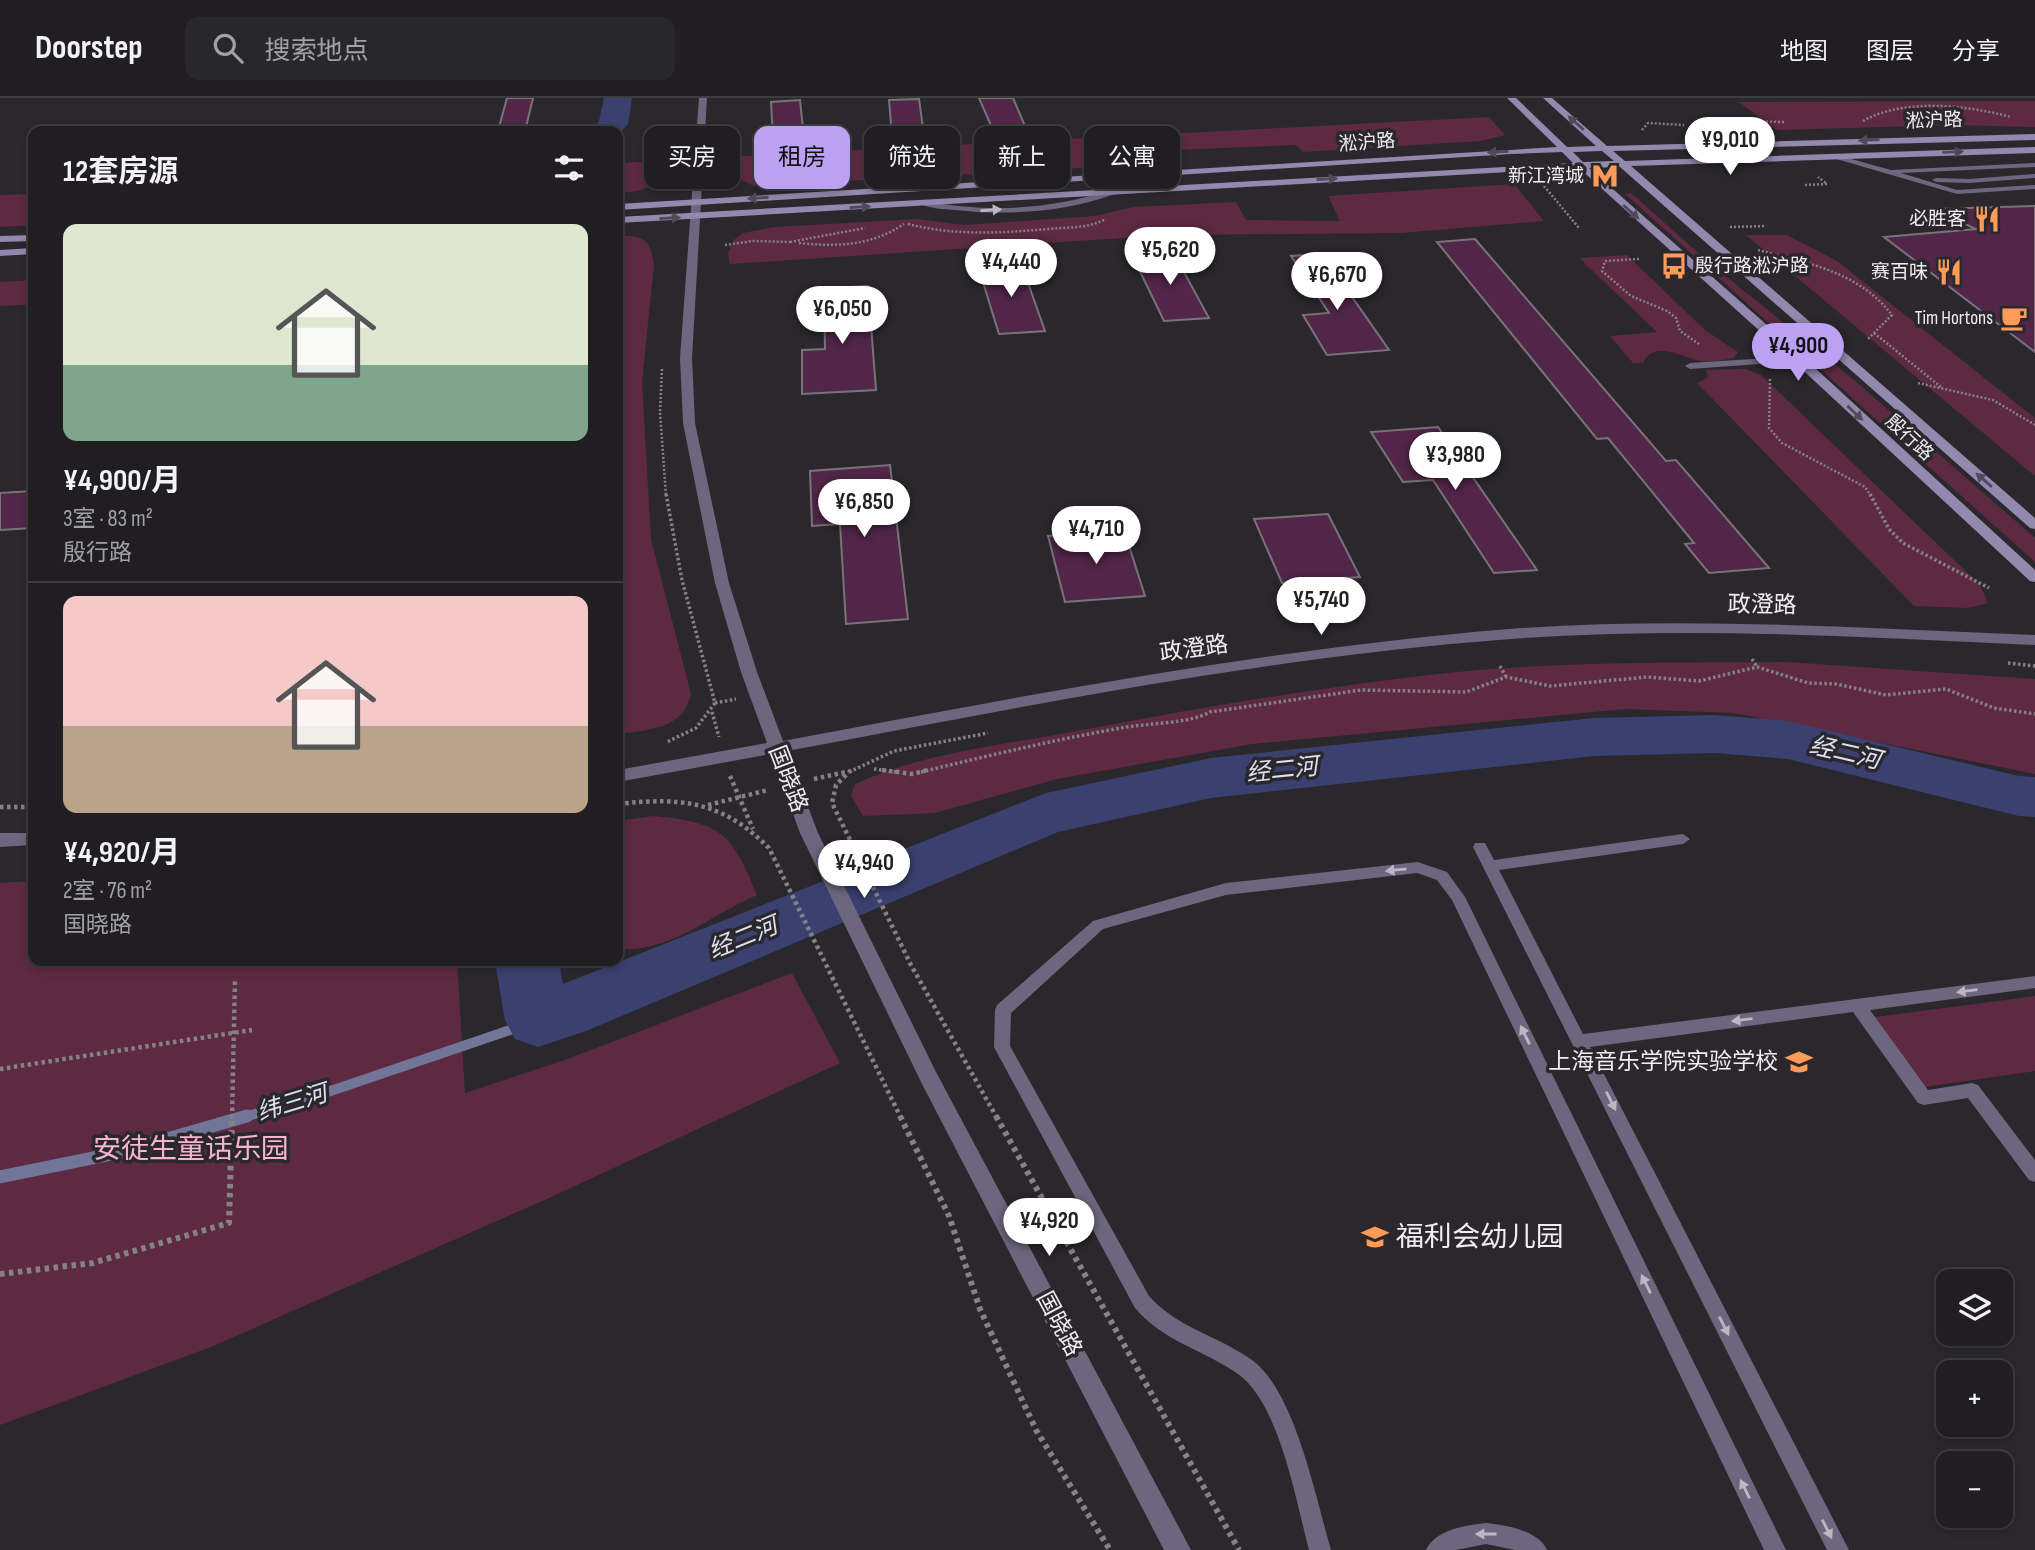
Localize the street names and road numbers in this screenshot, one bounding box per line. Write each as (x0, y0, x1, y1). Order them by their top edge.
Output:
street label: 淞沪路 (1905, 109, 1963, 133)
street label: 淞沪路 (1338, 130, 1396, 156)
street label: 殷行路 (1880, 410, 1938, 466)
street label: 政澄路 (1727, 590, 1797, 620)
street label: 政澄路 (1158, 630, 1230, 668)
street label: 国晓路 (763, 742, 813, 816)
street label: 国晓路 (1030, 1287, 1088, 1361)

